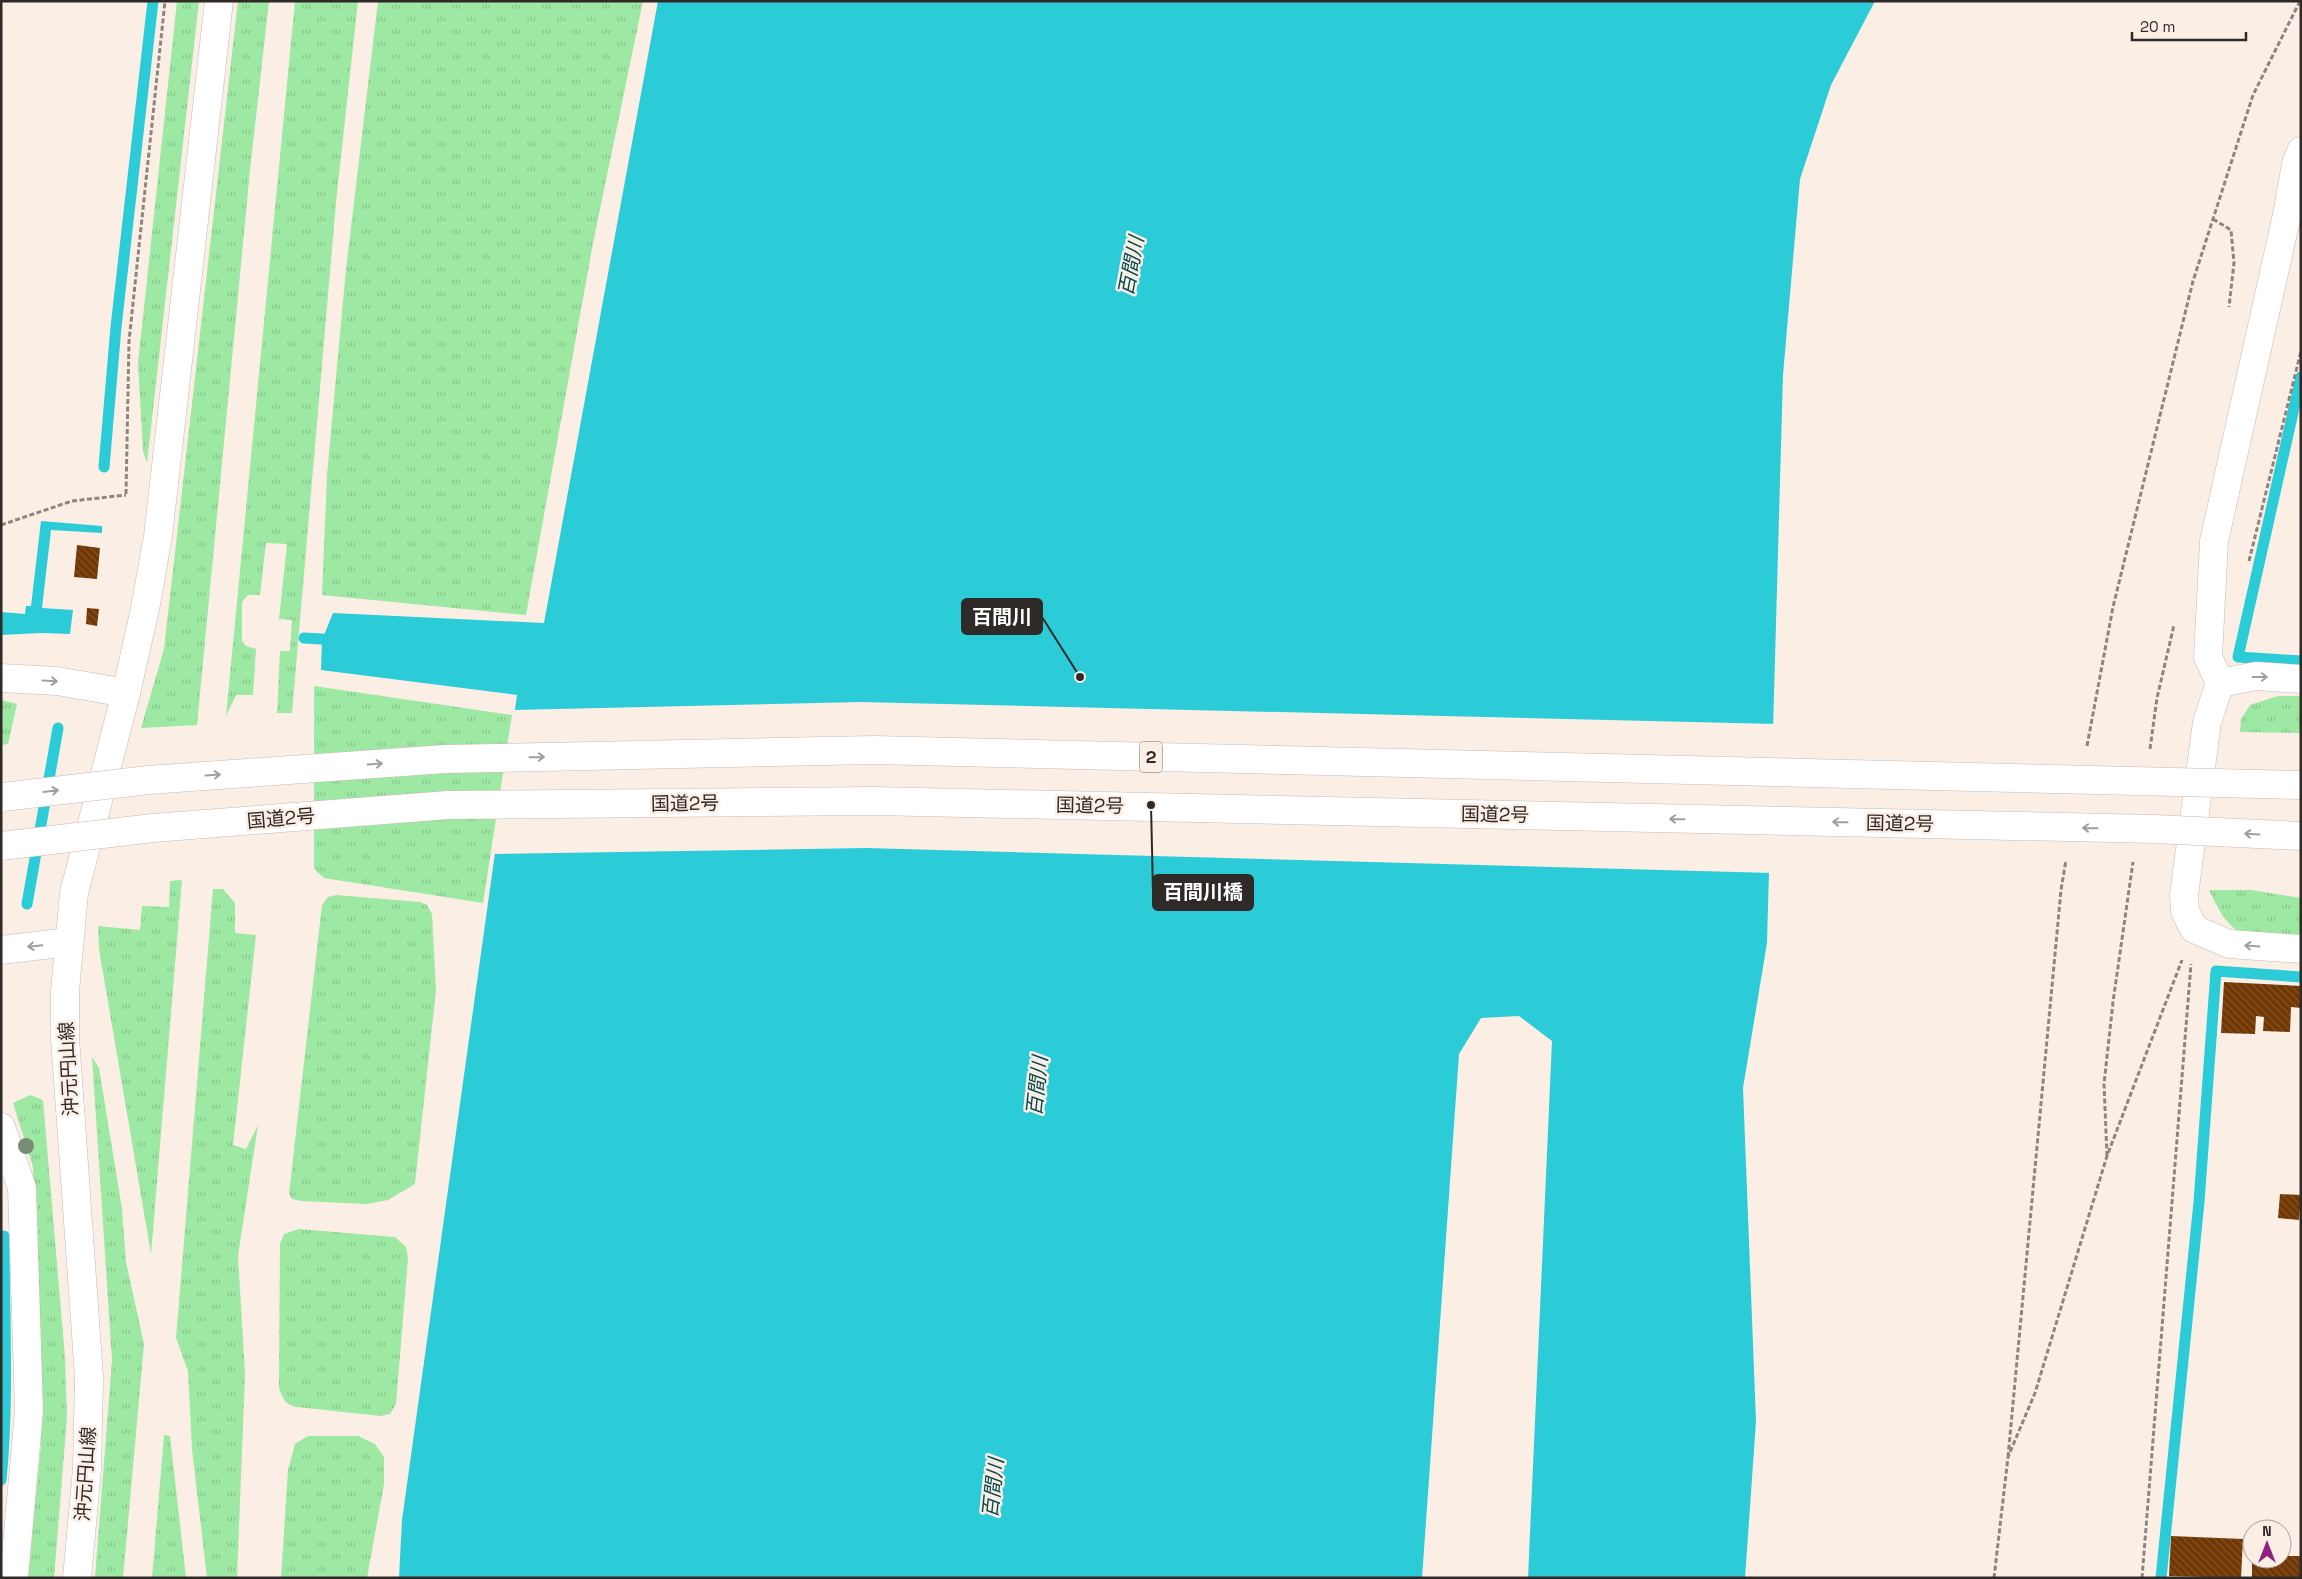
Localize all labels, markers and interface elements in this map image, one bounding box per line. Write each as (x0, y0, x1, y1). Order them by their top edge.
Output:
scale bar (2132, 10, 2246, 42)
text: 20 m (2140, 17, 2175, 36)
water label: 百間川 (1113, 232, 1150, 298)
callout: 百間川 (962, 599, 1042, 634)
text: 百間川 (972, 604, 1032, 630)
one-way arrow (2252, 672, 2268, 681)
one-way arrow (42, 676, 58, 685)
road number: 2 (1140, 742, 1162, 772)
one-way arrow (528, 752, 545, 762)
one-way arrow (366, 759, 382, 769)
one-way arrow (204, 771, 220, 780)
one-way arrow (43, 786, 59, 796)
street label: 国道2号 (651, 790, 719, 817)
street label: 国道2号 (1056, 792, 1124, 819)
street label: 国道2号 (1461, 801, 1529, 828)
street label: 国道2号 (246, 803, 316, 834)
street label: 国道2号 (1866, 810, 1934, 837)
one-way arrow (1670, 814, 1686, 823)
one-way arrow (1832, 817, 1848, 827)
one-way arrow (2082, 823, 2098, 832)
one-way arrow (2244, 829, 2260, 838)
callout: 百間川橋 (1153, 875, 1253, 910)
text: 百間川橋 (1163, 879, 1243, 905)
one-way arrow (27, 941, 43, 951)
one-way arrow (2244, 941, 2260, 950)
street label: 沖元円山線 (54, 1021, 83, 1117)
water label: 百間川 (1021, 1053, 1053, 1117)
street label: 沖元円山線 (70, 1426, 101, 1522)
water label: 百間川 (977, 1455, 1009, 1519)
north arrow (2242, 1519, 2292, 1569)
text: N (2262, 1522, 2272, 1540)

